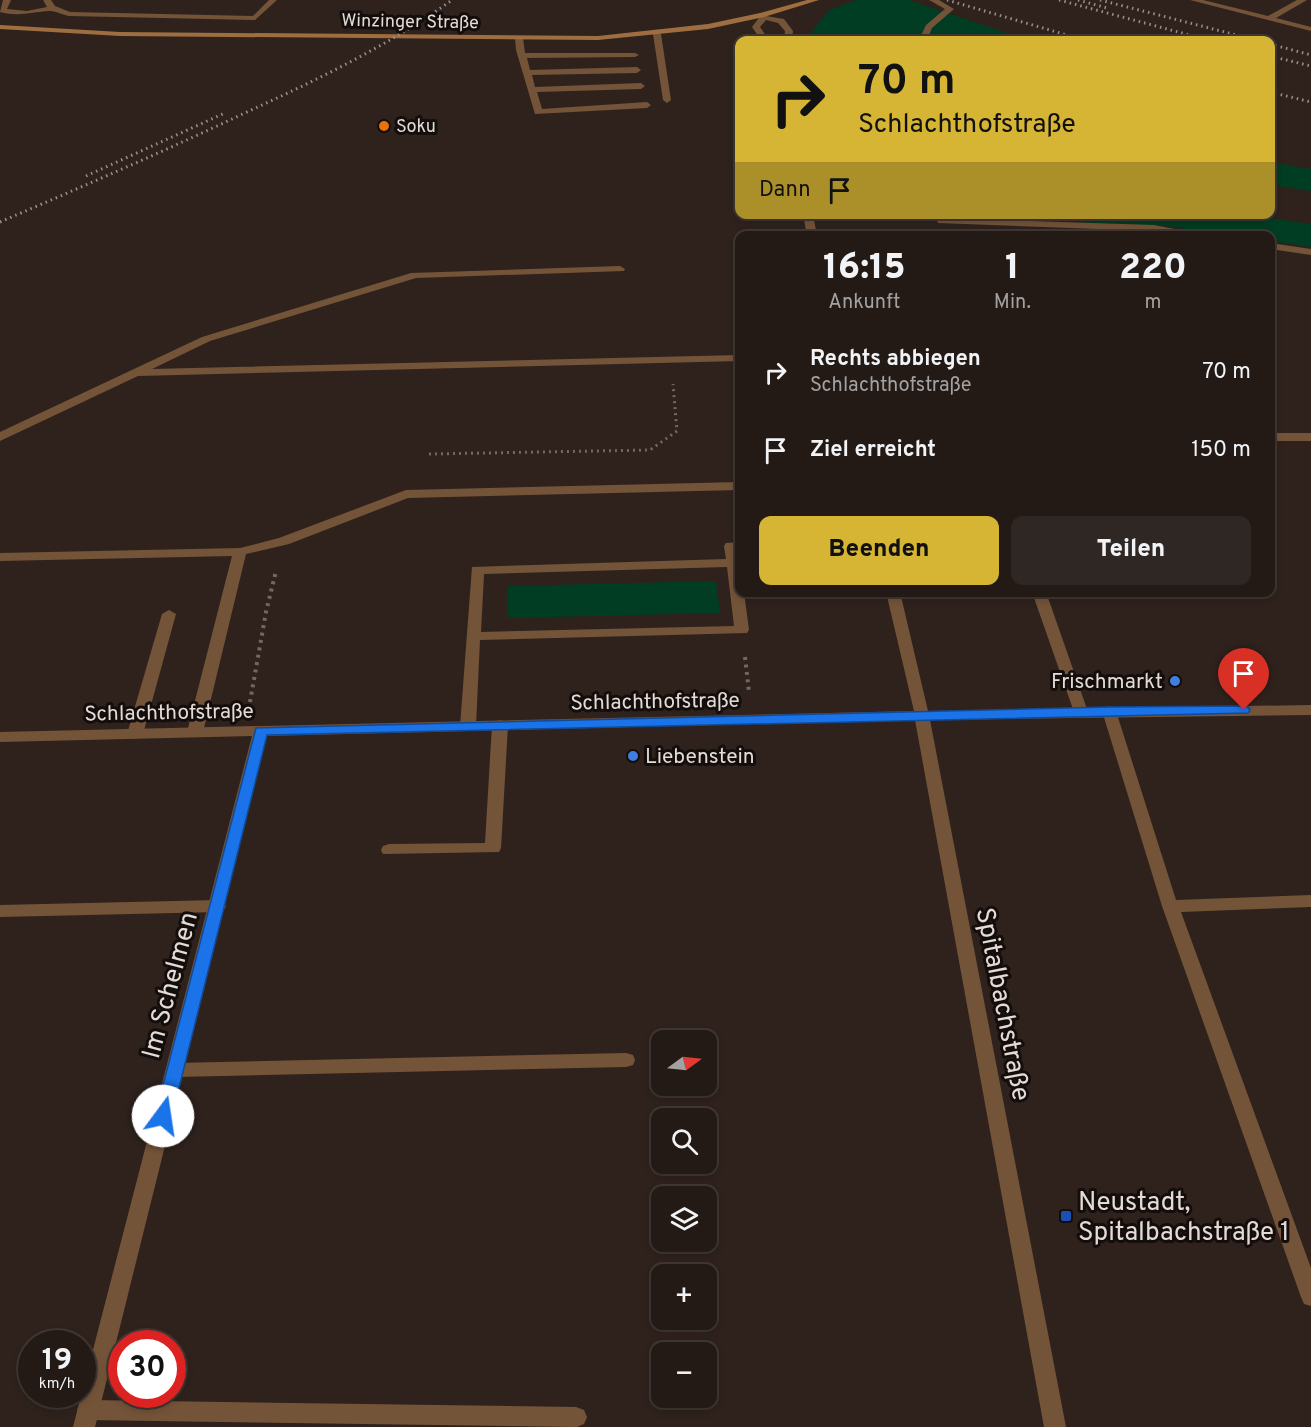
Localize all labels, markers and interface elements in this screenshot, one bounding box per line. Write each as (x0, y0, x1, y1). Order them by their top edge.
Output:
street label: Winzinger Straße (341, 10, 479, 35)
text: 70 m (858, 56, 956, 109)
icon: right (759, 60, 837, 138)
text: Schlachthofstraße (858, 108, 1076, 142)
place label: Soku (396, 116, 436, 139)
marker: Soku (377, 119, 391, 133)
icon: arrive (823, 174, 856, 207)
text: Dann (759, 177, 811, 204)
text: 16:15 (823, 246, 906, 292)
text: 1 (1005, 246, 1020, 292)
text: 220 (1119, 246, 1187, 292)
text: Ankunft (828, 290, 901, 316)
text: Min. (994, 290, 1031, 316)
text: m (1144, 290, 1161, 316)
text: Rechts abbiegen (810, 346, 981, 373)
icon: right (759, 356, 792, 389)
text: 70 m (1202, 359, 1251, 386)
text: Schlachthofstraße (810, 373, 971, 399)
icon: arrive (759, 434, 792, 467)
text: Ziel erreicht (810, 437, 936, 464)
text: 150 m (1191, 437, 1251, 464)
button: Beenden (759, 516, 999, 585)
button: Teilen (1011, 516, 1251, 585)
pin (1218, 648, 1269, 710)
icon: arrive (1227, 657, 1260, 690)
place label: Frischmarkt (1051, 669, 1163, 696)
marker: Frischmarkt (1168, 674, 1182, 688)
street label: Schlachthofstraße (570, 688, 740, 717)
street label: Schlachthofstraße (84, 699, 254, 728)
place label: Liebenstein (645, 744, 755, 771)
marker: Liebenstein (626, 749, 640, 763)
street label: Spitalbachstraße (967, 905, 1036, 1104)
street label: Im Schelmen (136, 909, 207, 1063)
north arrow (651, 1030, 717, 1096)
map controls (651, 1030, 717, 1408)
position arrow (131, 1084, 195, 1148)
button: search (651, 1108, 717, 1174)
button: layers (651, 1186, 717, 1252)
place label: Neustadt, Spitalbachstraße 1 (1078, 1187, 1290, 1250)
marker: Neustadt, Spitalbachstraße 1 (1059, 1209, 1073, 1223)
button: + (651, 1264, 717, 1330)
speed limit sign: 30 (108, 1330, 186, 1408)
button: − (651, 1342, 717, 1408)
text: 19 (42, 1343, 72, 1380)
text: km/h (39, 1375, 75, 1394)

